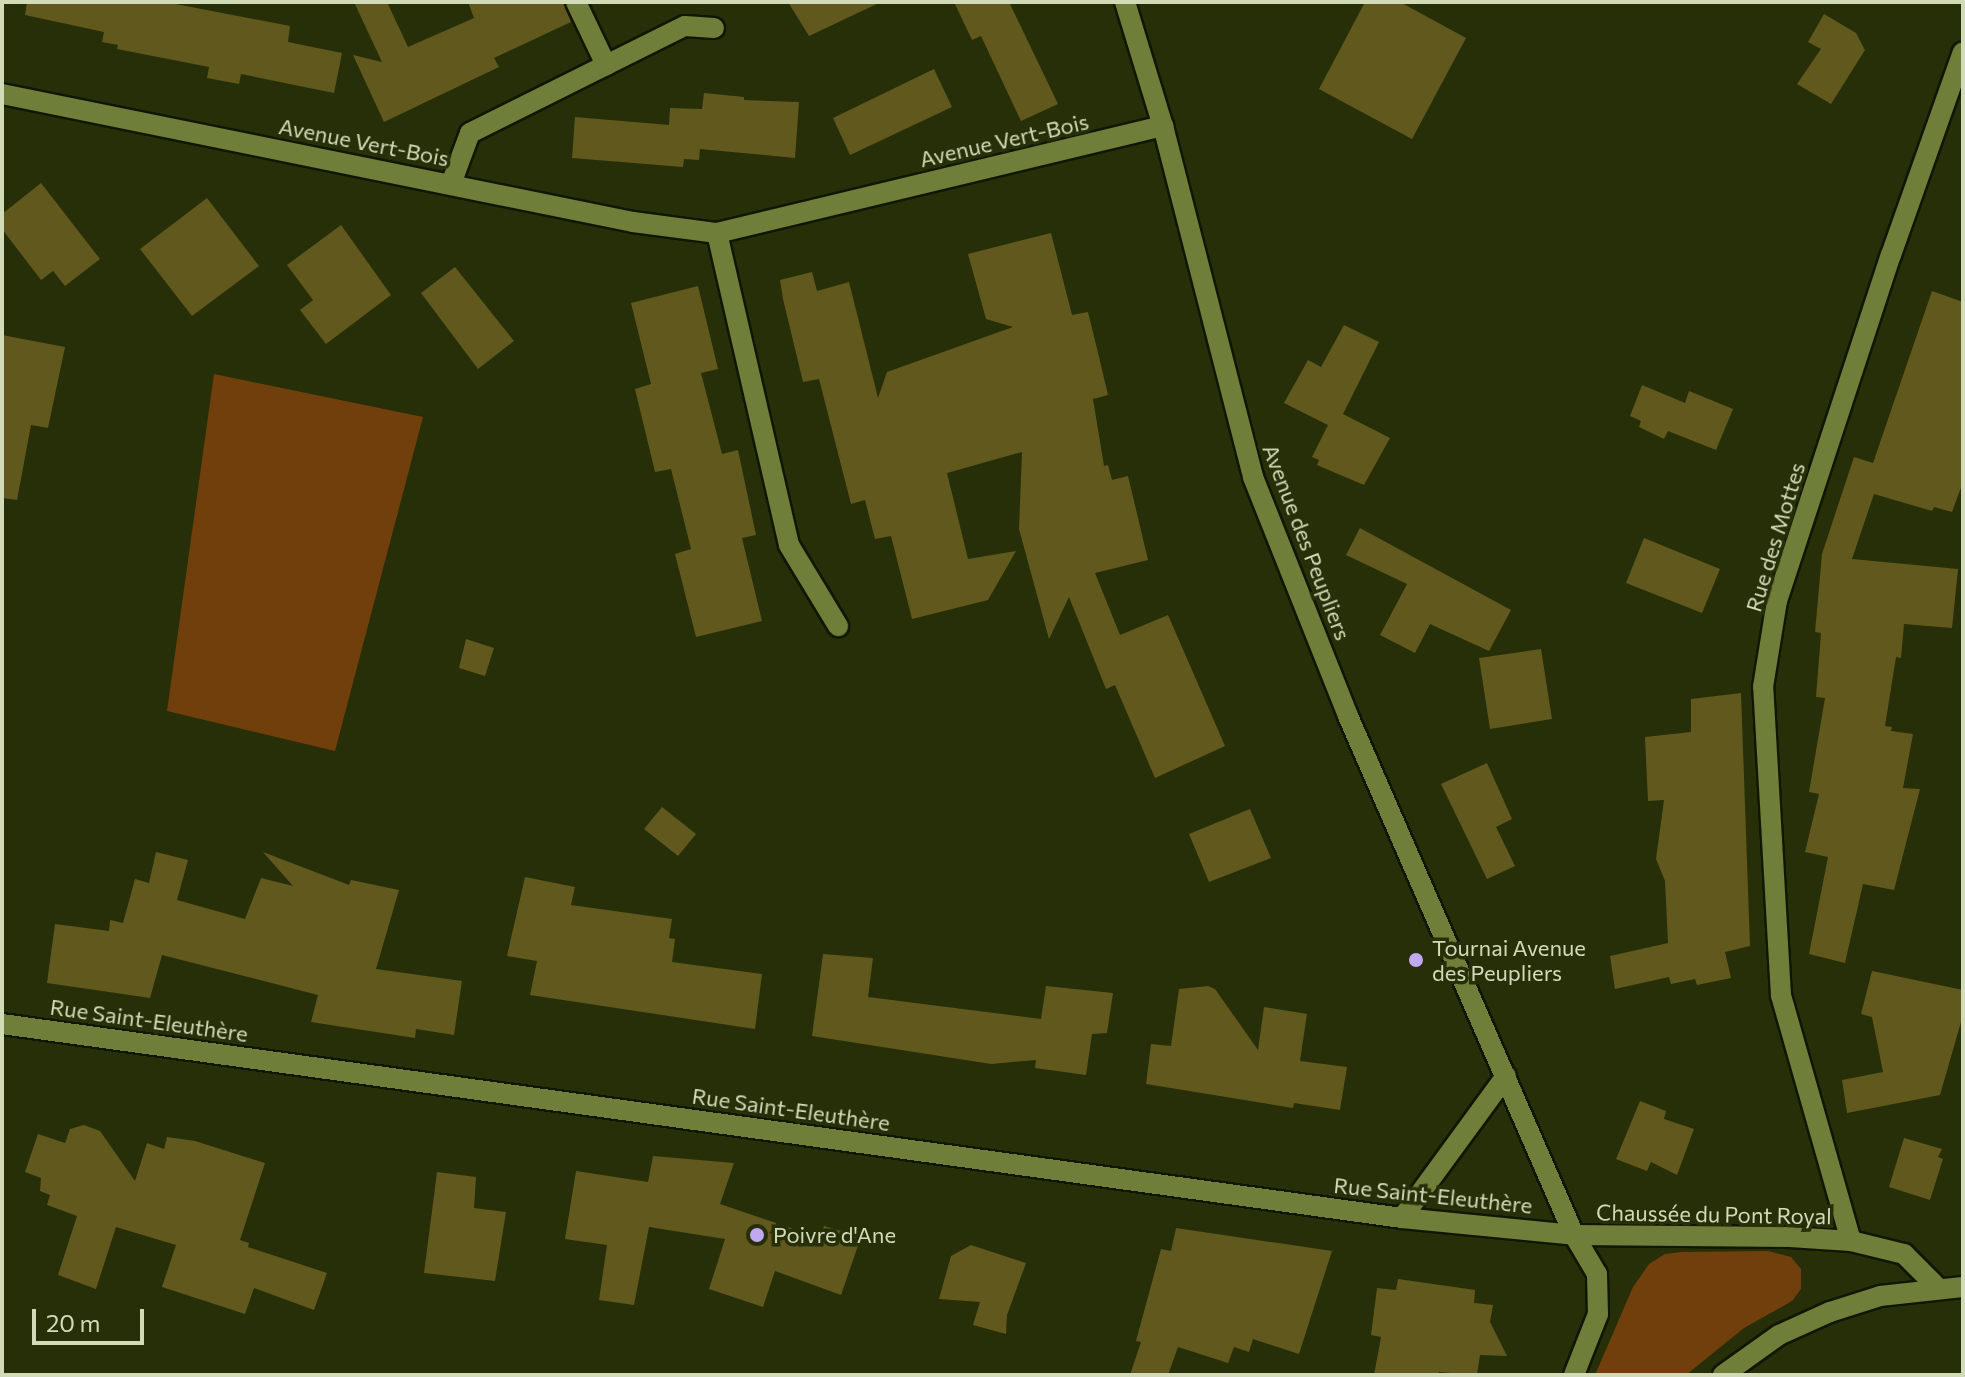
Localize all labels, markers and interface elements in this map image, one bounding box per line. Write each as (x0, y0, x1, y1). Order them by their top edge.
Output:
street label: Avenue Vert-Bois (917, 108, 1091, 172)
street label: Avenue Vert-Bois (277, 113, 451, 171)
street label: Avenue des Peupliers (1257, 440, 1357, 644)
street label: Rue des Mottes (1740, 459, 1810, 615)
place label: Tournai Avenue des Peupliers (1432, 934, 1586, 986)
marker: Tournai Avenue des Peupliers (1407, 951, 1425, 969)
street label: Rue Saint-Eleuthère (48, 993, 250, 1047)
street label: Rue Saint-Eleuthère (690, 1082, 892, 1136)
street label: Rue Saint-Eleuthère (1332, 1171, 1534, 1219)
street label: Chaussée du Pont Royal (1596, 1199, 1832, 1229)
place label: Poivre d'Ane (773, 1222, 896, 1248)
marker: Poivre d'Ane (748, 1226, 766, 1244)
scale bar (36, 1293, 148, 1343)
text: 20 m (46, 1308, 100, 1337)

